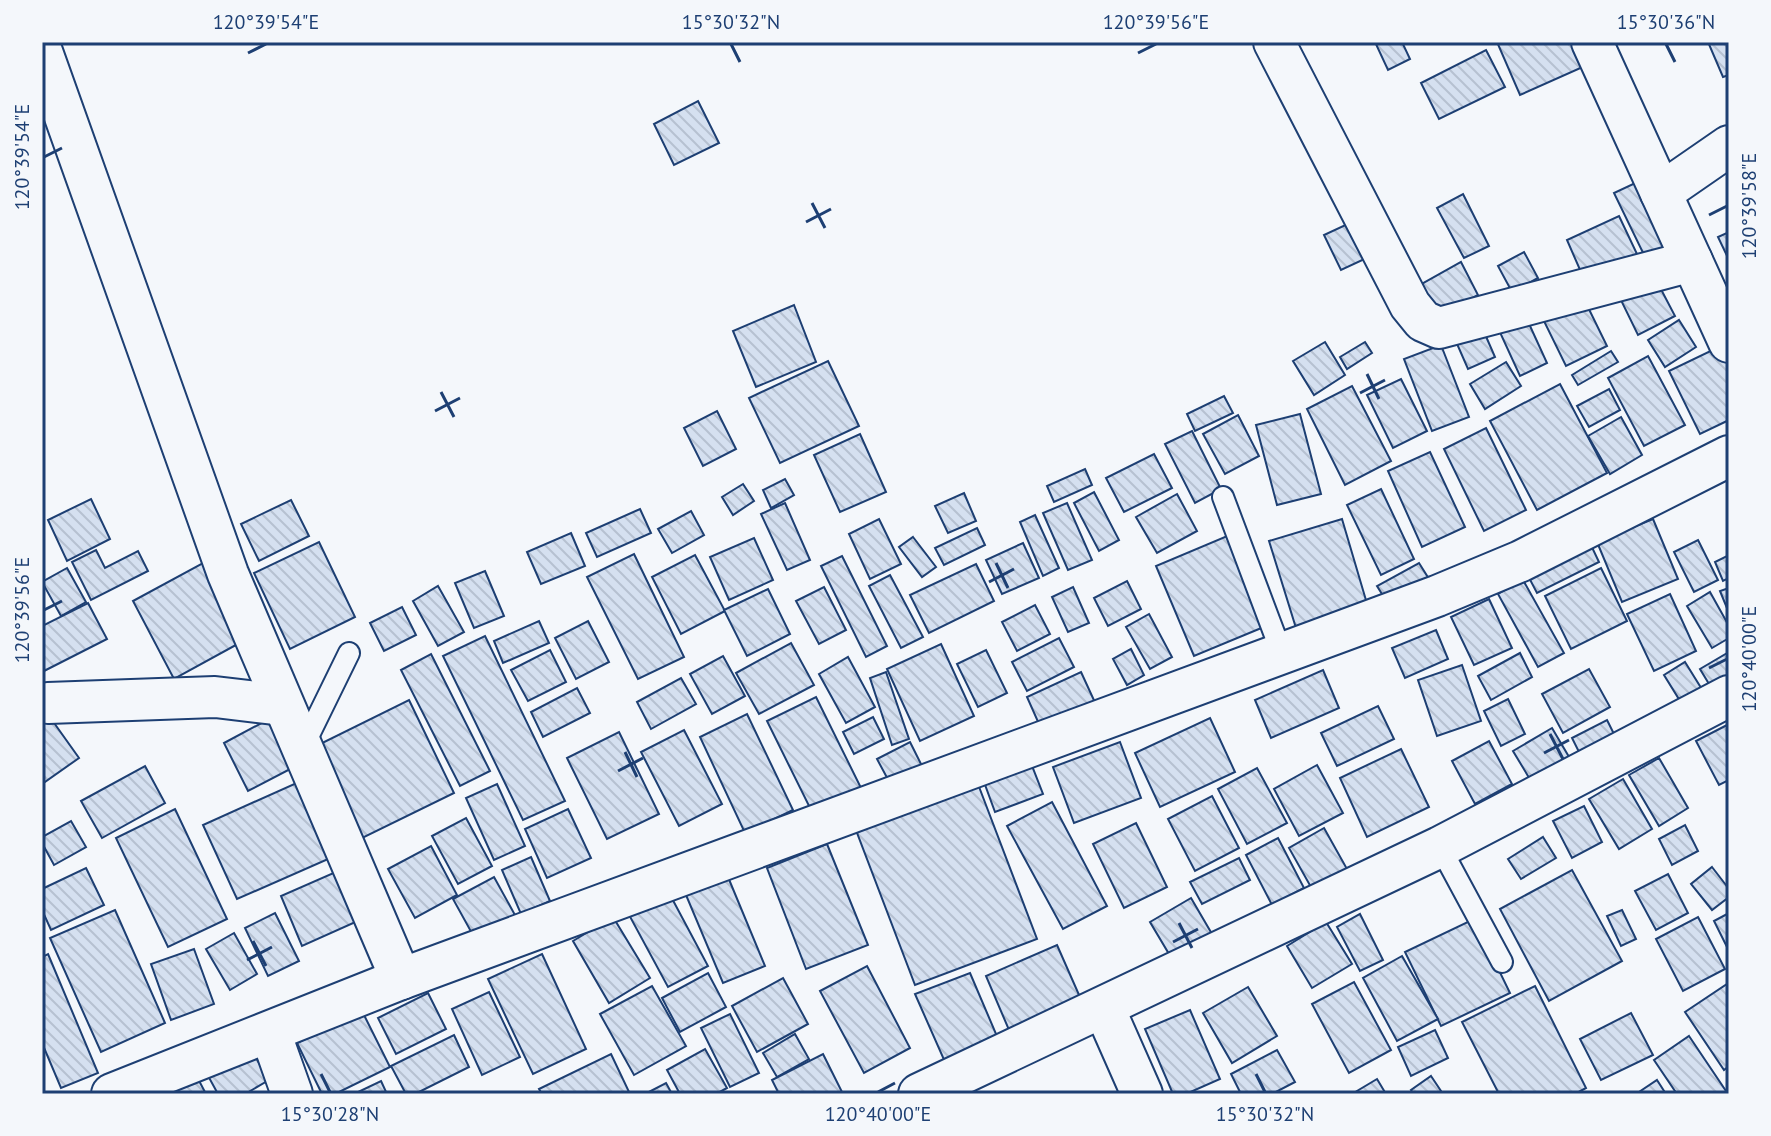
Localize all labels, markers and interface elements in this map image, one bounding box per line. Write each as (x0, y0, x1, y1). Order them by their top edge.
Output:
text: 120°39'54"E (213, 9, 319, 35)
text: 15°30'32"N (682, 9, 780, 35)
text: 120°39'56"E (1103, 9, 1209, 35)
text: 15°30'36"N (1617, 9, 1715, 35)
text: 120°39'54"E (9, 104, 35, 210)
text: 120°39'58"E (1736, 153, 1762, 259)
text: 120°39'56"E (9, 557, 35, 663)
text: 120°40'00"E (1736, 606, 1762, 712)
text: 15°30'28"N (281, 1101, 379, 1127)
text: 120°40'00"E (825, 1101, 931, 1127)
text: 15°30'32"N (1216, 1101, 1314, 1127)

